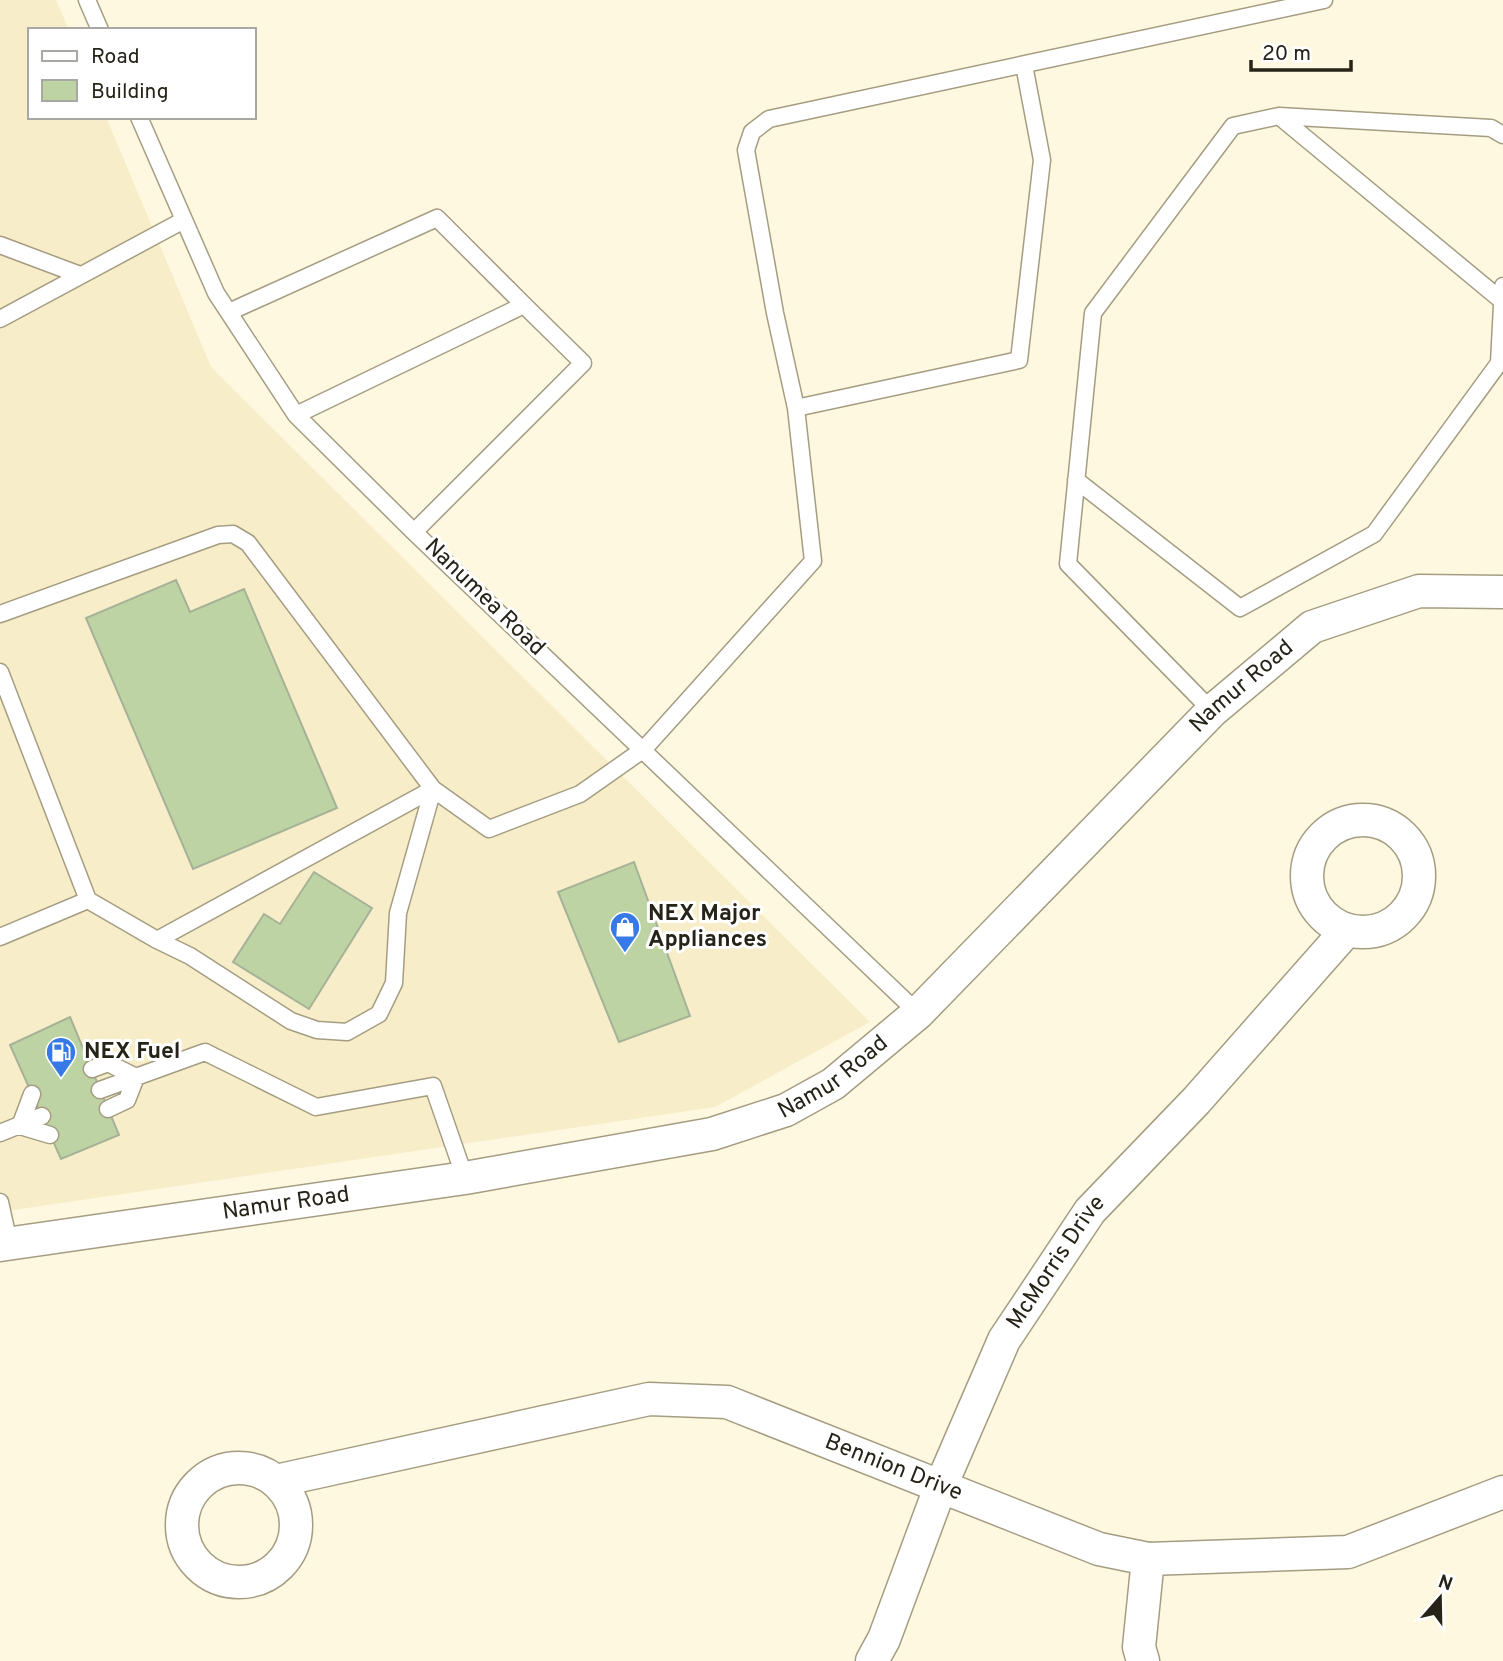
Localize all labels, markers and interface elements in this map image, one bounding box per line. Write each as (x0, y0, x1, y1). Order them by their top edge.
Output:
legend (28, 28, 256, 119)
scale bar (1251, 28, 1351, 72)
text: 20 m (1262, 41, 1311, 68)
text: Road (91, 44, 140, 71)
text: Building (91, 79, 169, 106)
street label: Nanumea Road (417, 533, 551, 663)
street label: Namur Road (1184, 634, 1300, 739)
place label: NEX Major Appliances (648, 900, 767, 955)
shop icon: NEX Major Appliances (608, 910, 642, 954)
street label: Namur Road (773, 1029, 894, 1126)
fuel station icon: NEX Fuel (44, 1035, 78, 1079)
place label: NEX Fuel (84, 1038, 180, 1067)
street label: Namur Road (221, 1180, 352, 1227)
street label: McMorris Drive (1001, 1189, 1112, 1335)
street label: Bennion Drive (820, 1428, 967, 1508)
north arrow (1405, 1563, 1475, 1633)
text: N (1435, 1570, 1456, 1598)

